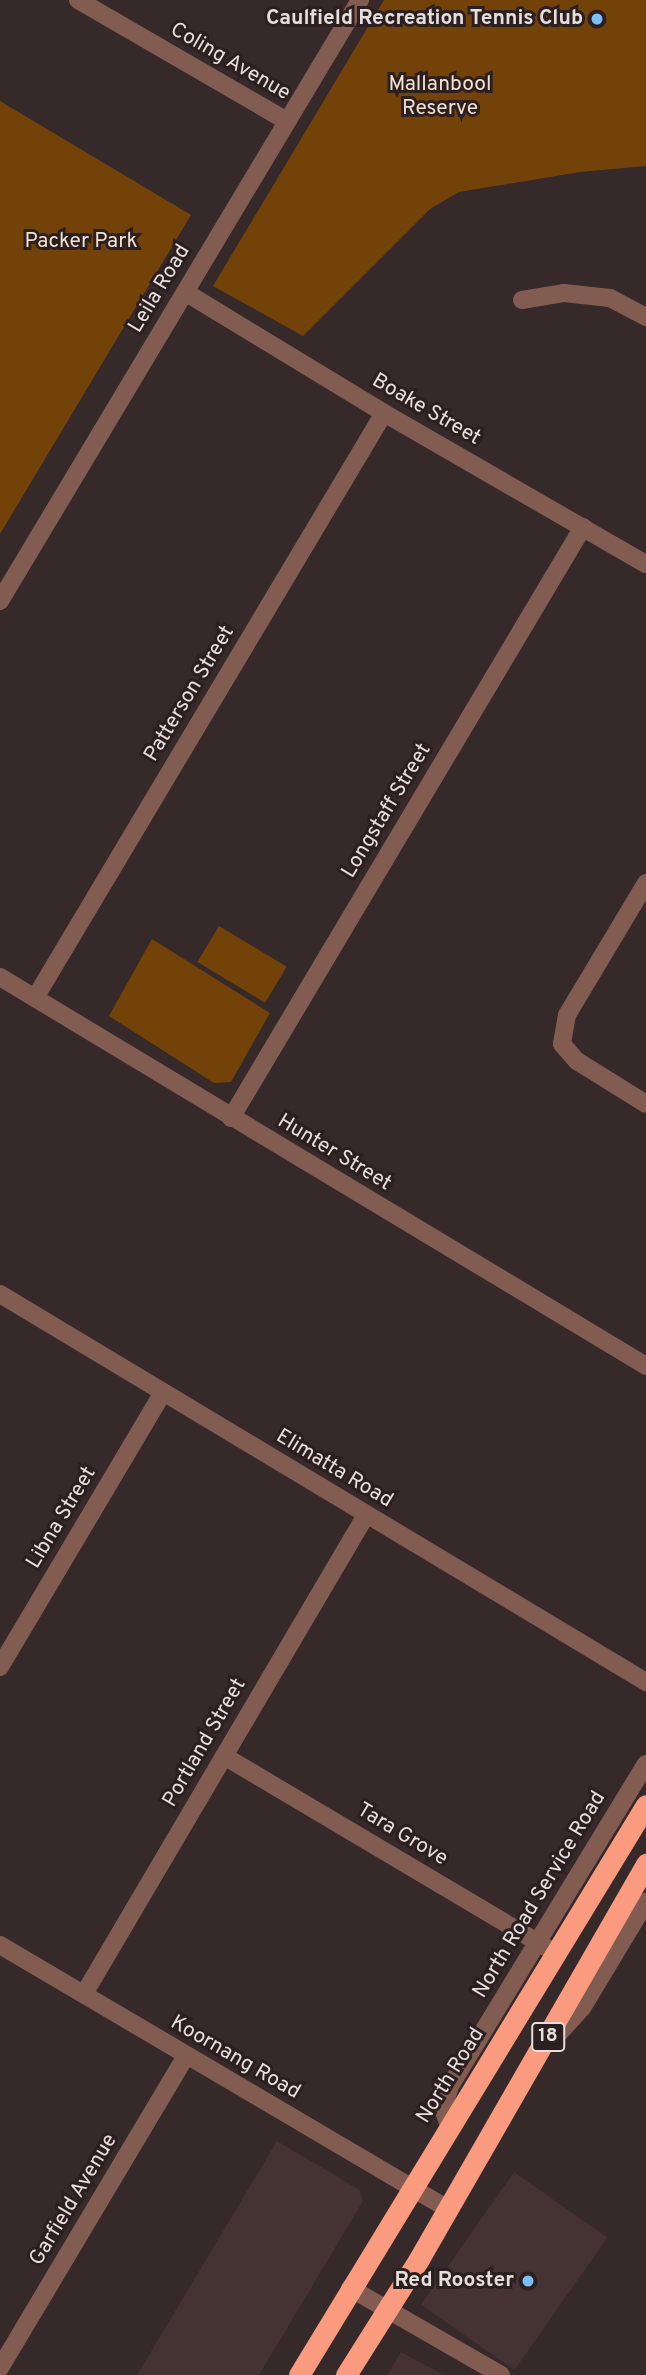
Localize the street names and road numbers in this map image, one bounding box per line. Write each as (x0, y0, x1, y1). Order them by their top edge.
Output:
street label: Coling Avenue (165, 17, 295, 107)
street label: Leila Road (124, 240, 196, 338)
street label: Boake Street (367, 369, 485, 451)
street label: Patterson Street (139, 621, 241, 767)
street label: Longstaff Street (337, 739, 437, 883)
street label: Hunter Street (273, 1109, 395, 1197)
street label: Elimatta Road (271, 1424, 397, 1514)
street label: Libna Street (22, 1462, 102, 1574)
street label: Portland Street (158, 1674, 252, 1812)
street label: North Road Service Road (468, 1787, 612, 2003)
street label: Tara Grove (352, 1798, 452, 1872)
street label: Koornang Road (166, 2011, 304, 2105)
road number: 18 (530, 2022, 566, 2052)
street label: North Road (412, 2024, 490, 2128)
street label: Garfield Avenue (25, 2129, 123, 2271)

